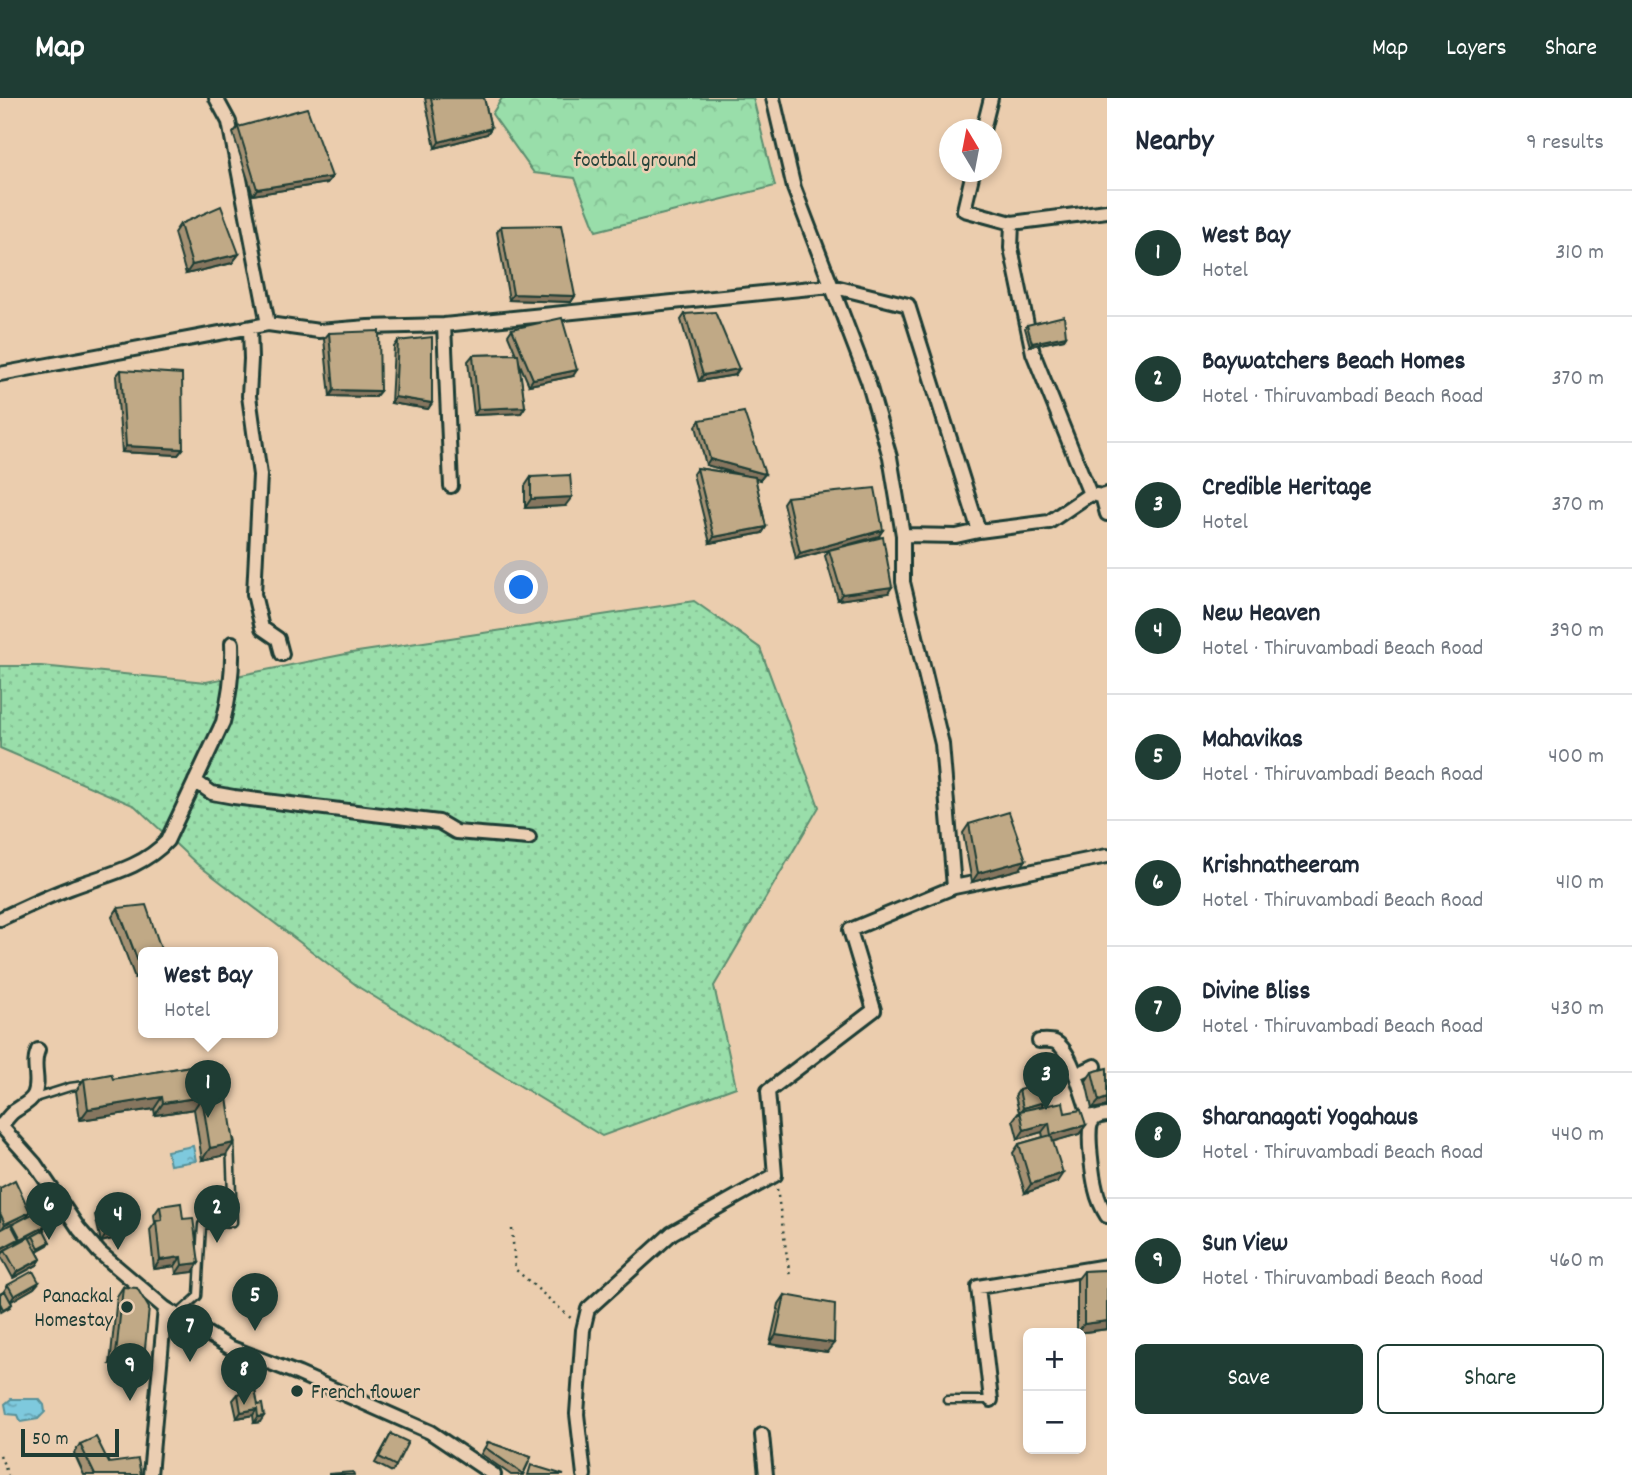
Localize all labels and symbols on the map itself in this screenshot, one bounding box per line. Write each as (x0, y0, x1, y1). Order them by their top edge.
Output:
north arrow (939, 119, 1002, 182)
park label: football ground (574, 147, 696, 177)
your location (504, 570, 538, 604)
pin: 3 (1023, 1052, 1069, 1110)
pin: 1 (185, 1060, 231, 1118)
pin: 6 (26, 1182, 72, 1240)
pin: 2 (194, 1185, 240, 1243)
pin: 4 (95, 1192, 141, 1250)
pin: 5 (232, 1273, 278, 1331)
place label: Panackal Homestay (34, 1283, 113, 1337)
marker: Panackal Homestay (119, 1299, 135, 1315)
pin: 7 (167, 1304, 213, 1362)
pin: 9 (107, 1343, 153, 1401)
pin: 8 (221, 1347, 267, 1405)
place label: French flower (311, 1379, 421, 1409)
marker: French flower (289, 1383, 305, 1399)
scale bar (21, 1426, 119, 1458)

